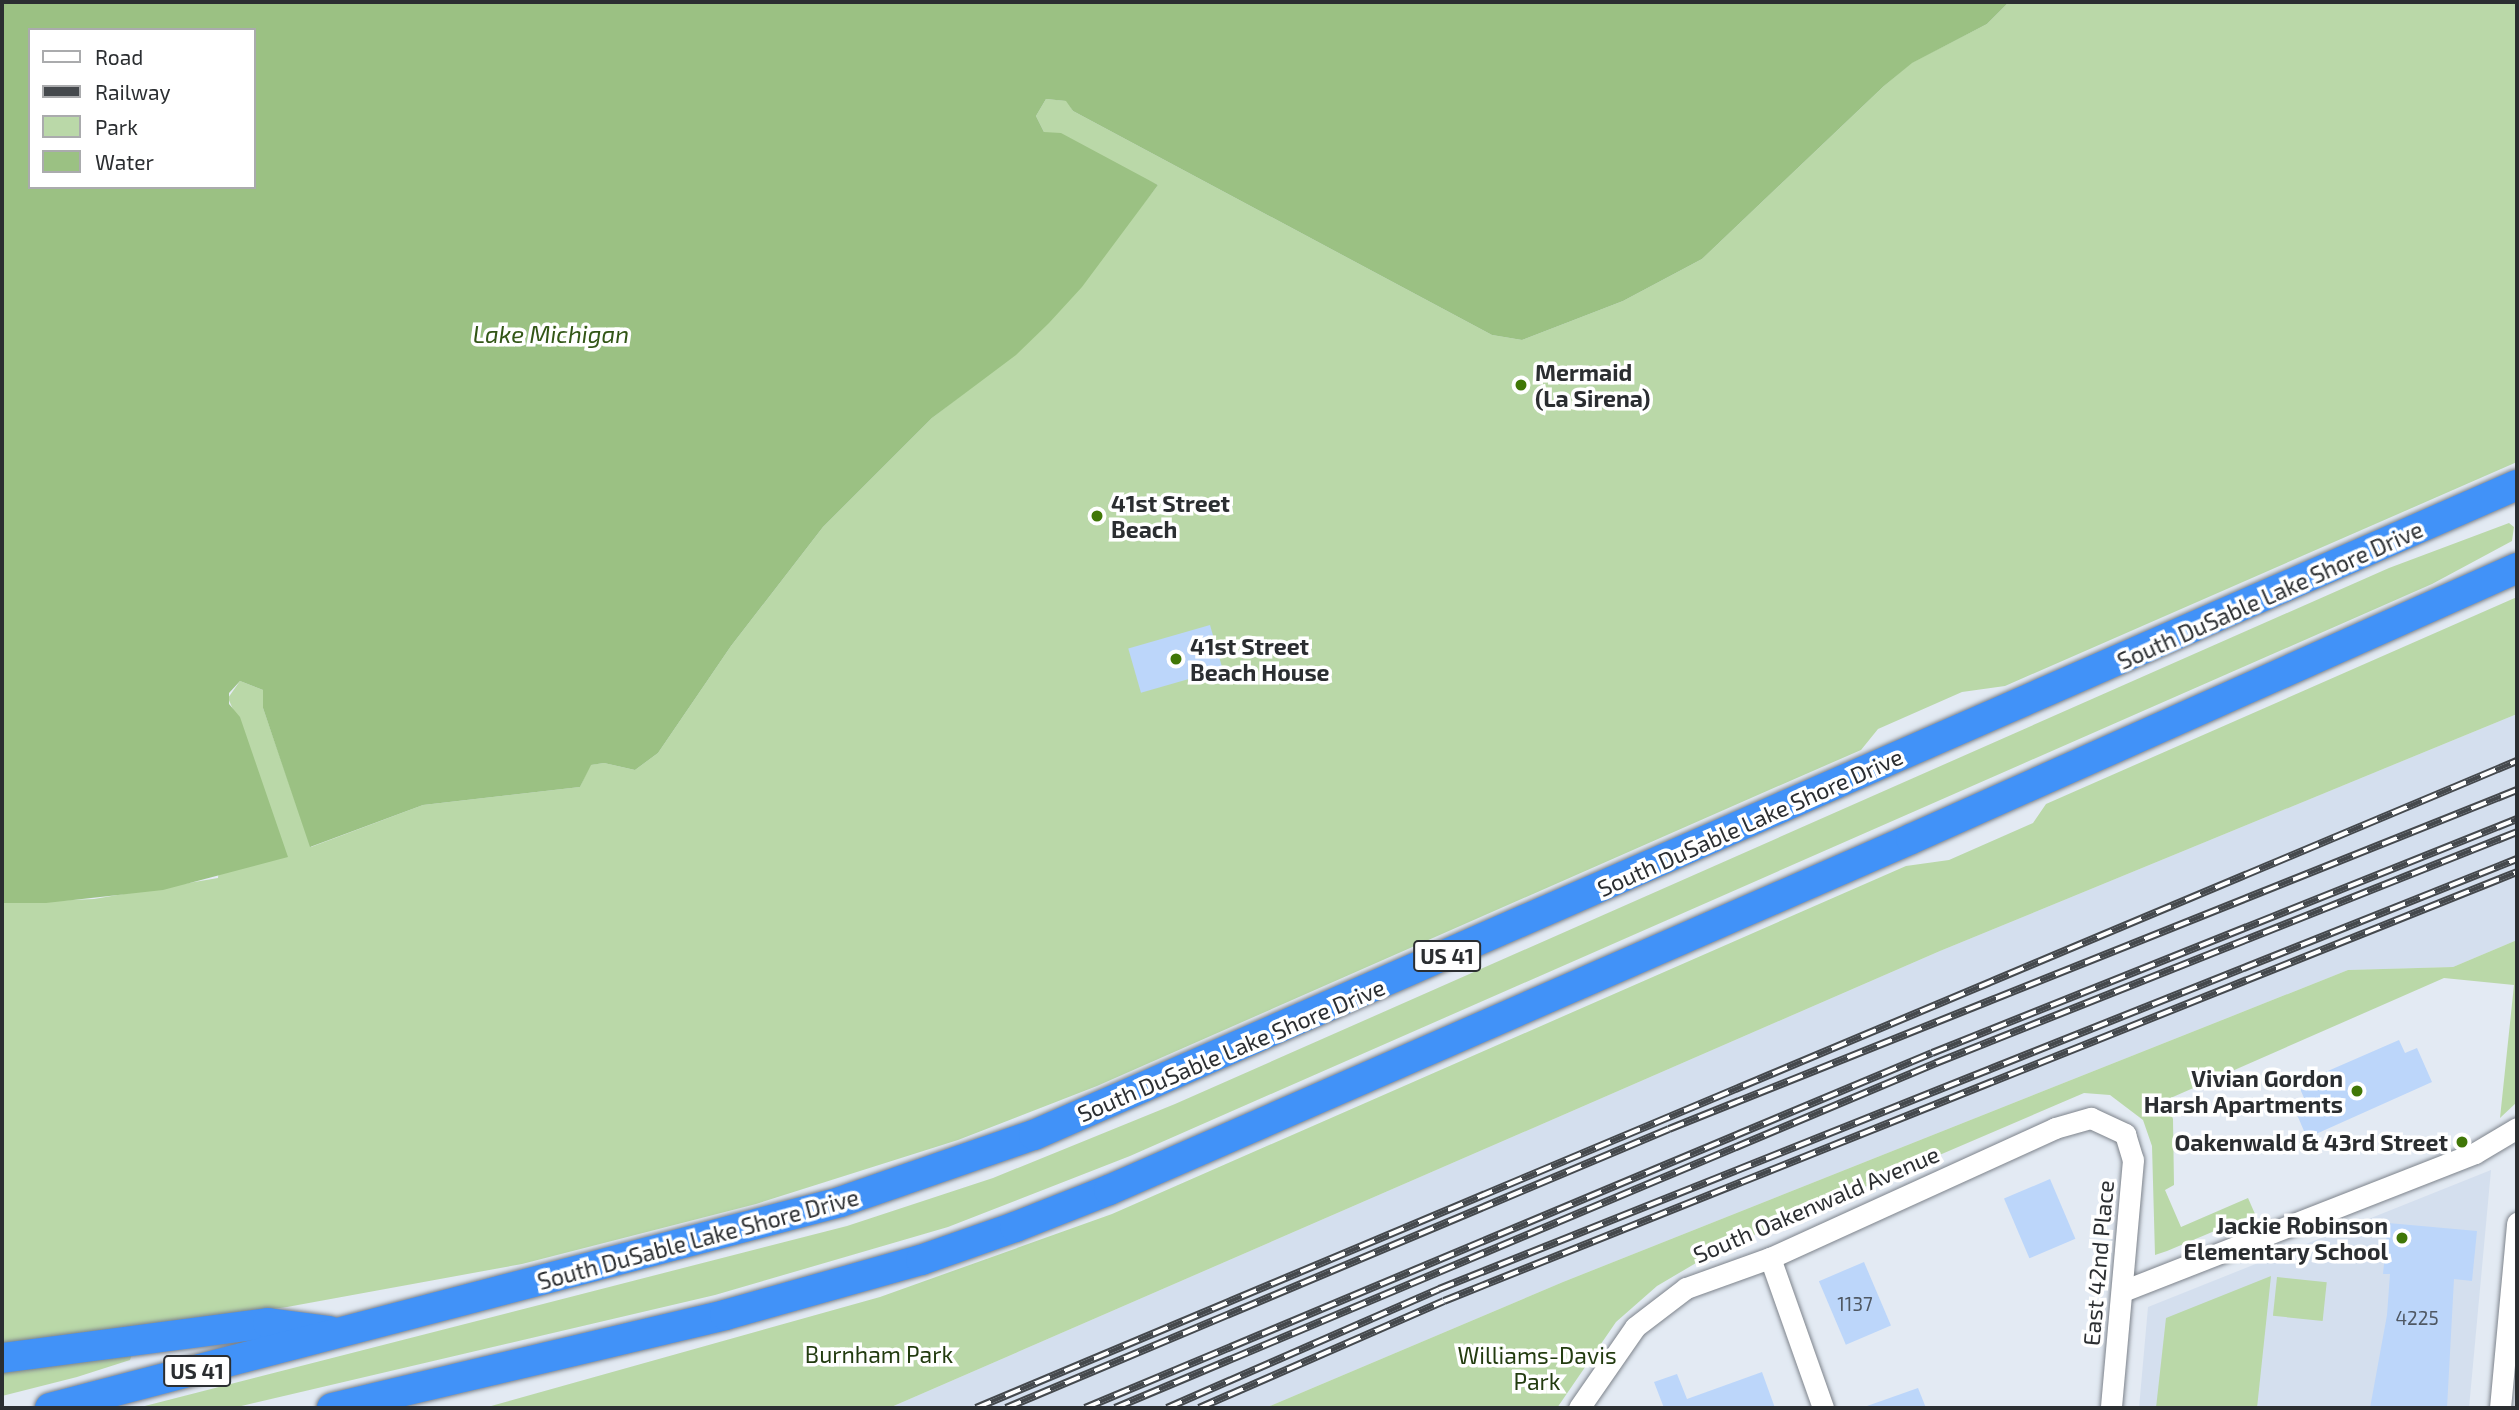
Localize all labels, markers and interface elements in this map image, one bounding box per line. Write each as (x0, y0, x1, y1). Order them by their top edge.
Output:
legend (28, 28, 256, 189)
text: Road (95, 44, 143, 69)
text: Railway (95, 79, 171, 104)
text: Park (95, 114, 138, 139)
text: Water (95, 149, 154, 174)
water label: Lake Michigan (473, 320, 629, 348)
place label: Mermaid (La Sirena) (1535, 358, 1650, 412)
marker: Mermaid (La Sirena) (1513, 377, 1529, 393)
place label: 41st Street Beach (1111, 489, 1230, 543)
marker: 41st Street Beach (1089, 508, 1105, 524)
street label: South DuSable Lake Shore Drive (2113, 515, 2427, 675)
place label: 41st Street Beach House (1190, 632, 1330, 686)
marker: 41st Street Beach House (1168, 651, 1184, 667)
street label: South DuSable Lake Shore Drive (1593, 742, 1907, 902)
road number: US 41 (1412, 939, 1482, 974)
street label: South DuSable Lake Shore Drive (1073, 973, 1389, 1127)
place label: Vivian Gordon Harsh Apartments (2143, 1064, 2343, 1118)
marker: Vivian Gordon Harsh Apartments (2349, 1083, 2365, 1099)
place label: Oakenwald & 43rd Street (2175, 1128, 2448, 1156)
marker: Oakenwald & 43rd Street (2454, 1134, 2470, 1150)
street label: South Oakenwald Avenue (1689, 1140, 1943, 1268)
street label: East 42nd Place (2077, 1179, 2119, 1347)
street label: South DuSable Lake Shore Drive (534, 1183, 862, 1295)
place label: Jackie Robinson Elementary School (2183, 1211, 2388, 1265)
marker: Jackie Robinson Elementary School (2394, 1230, 2410, 1246)
house number: 1137 (1837, 1293, 1873, 1315)
house number: 4225 (2395, 1307, 2439, 1329)
park label: Burnham Park (805, 1340, 953, 1368)
park label: Williams-Davis Park (1457, 1341, 1617, 1395)
road number: US 41 (162, 1354, 232, 1388)

